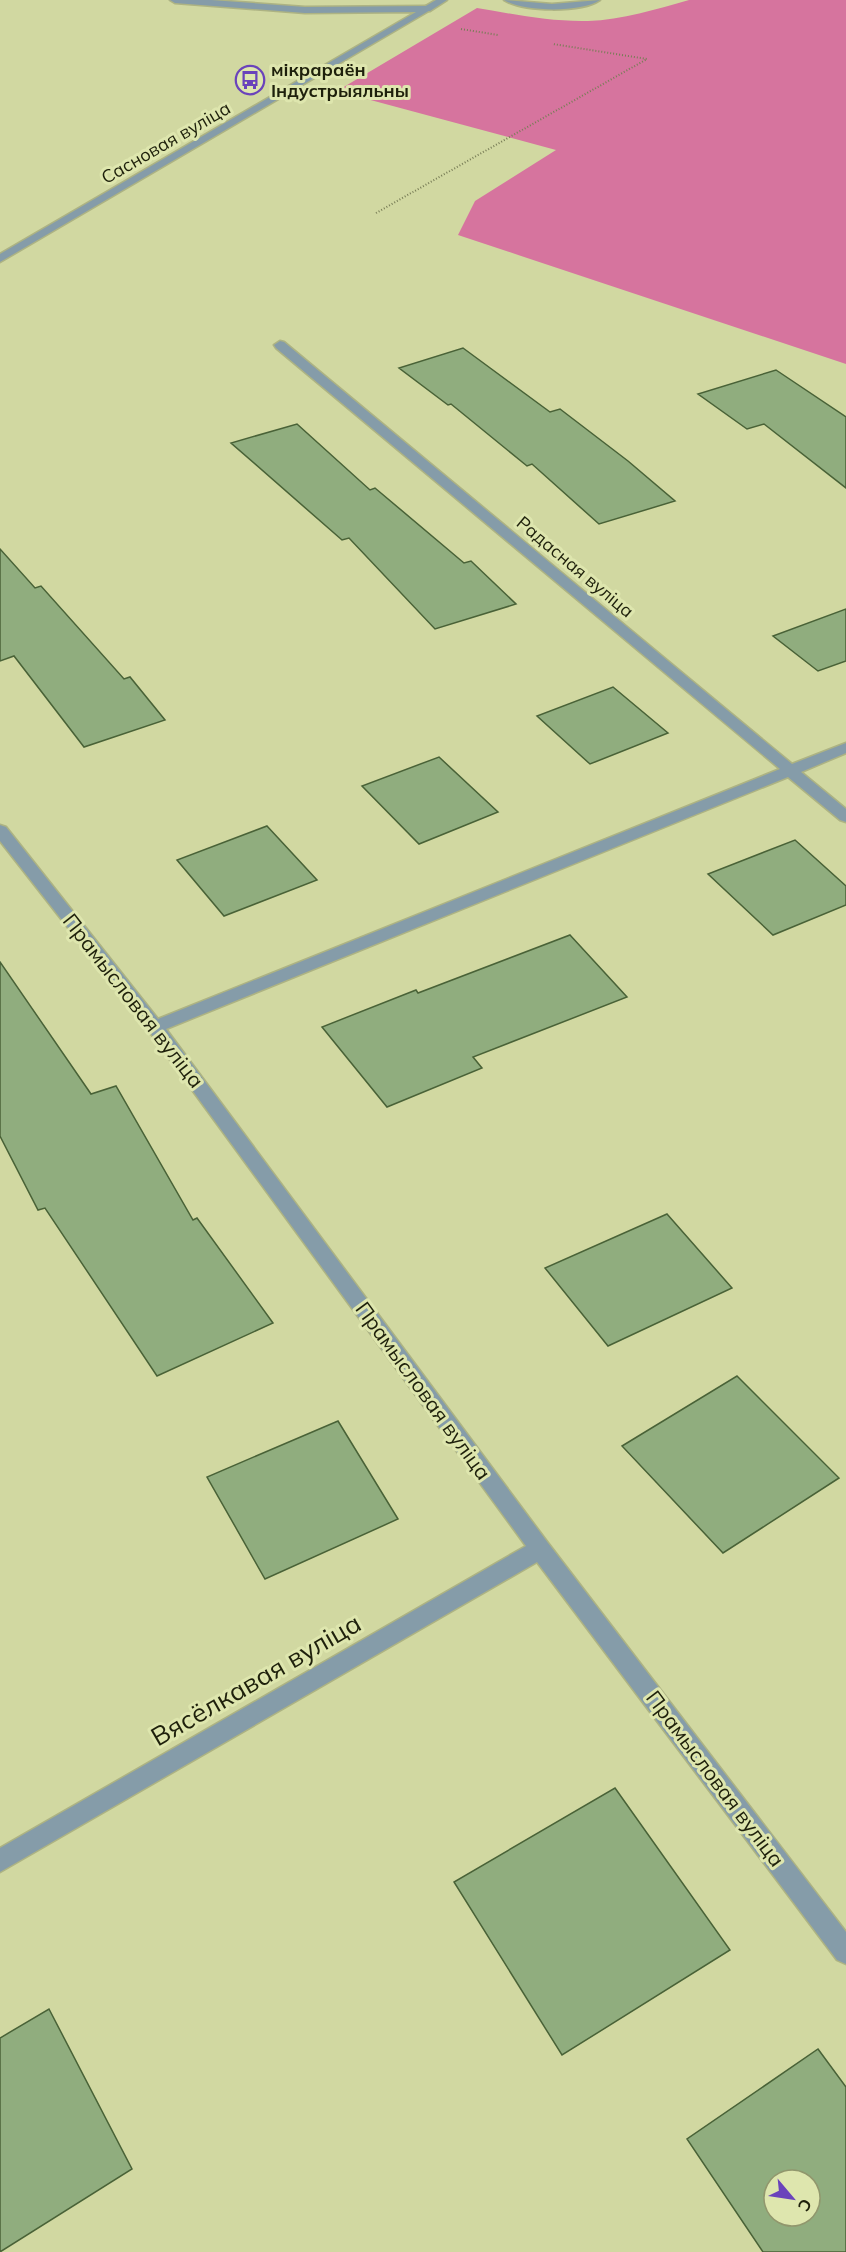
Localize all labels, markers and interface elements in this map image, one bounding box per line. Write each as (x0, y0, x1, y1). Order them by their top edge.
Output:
place label: мікрараён Індустрыяльны (271, 58, 409, 102)
bus stop icon: мікрараён Індустрыяльны (234, 64, 266, 96)
street label: Сасновая вуліца (97, 96, 234, 189)
street label: Радасная вуліца (512, 511, 639, 622)
street label: Прамысловая вуліца (58, 908, 210, 1093)
street label: Прамысловая вуліца (350, 1296, 497, 1485)
street label: Вясёлкавая вуліца (145, 1606, 367, 1753)
street label: Прамысловая вуліца (641, 1685, 790, 1872)
north arrow (762, 2168, 822, 2228)
text: С (794, 2196, 817, 2215)

